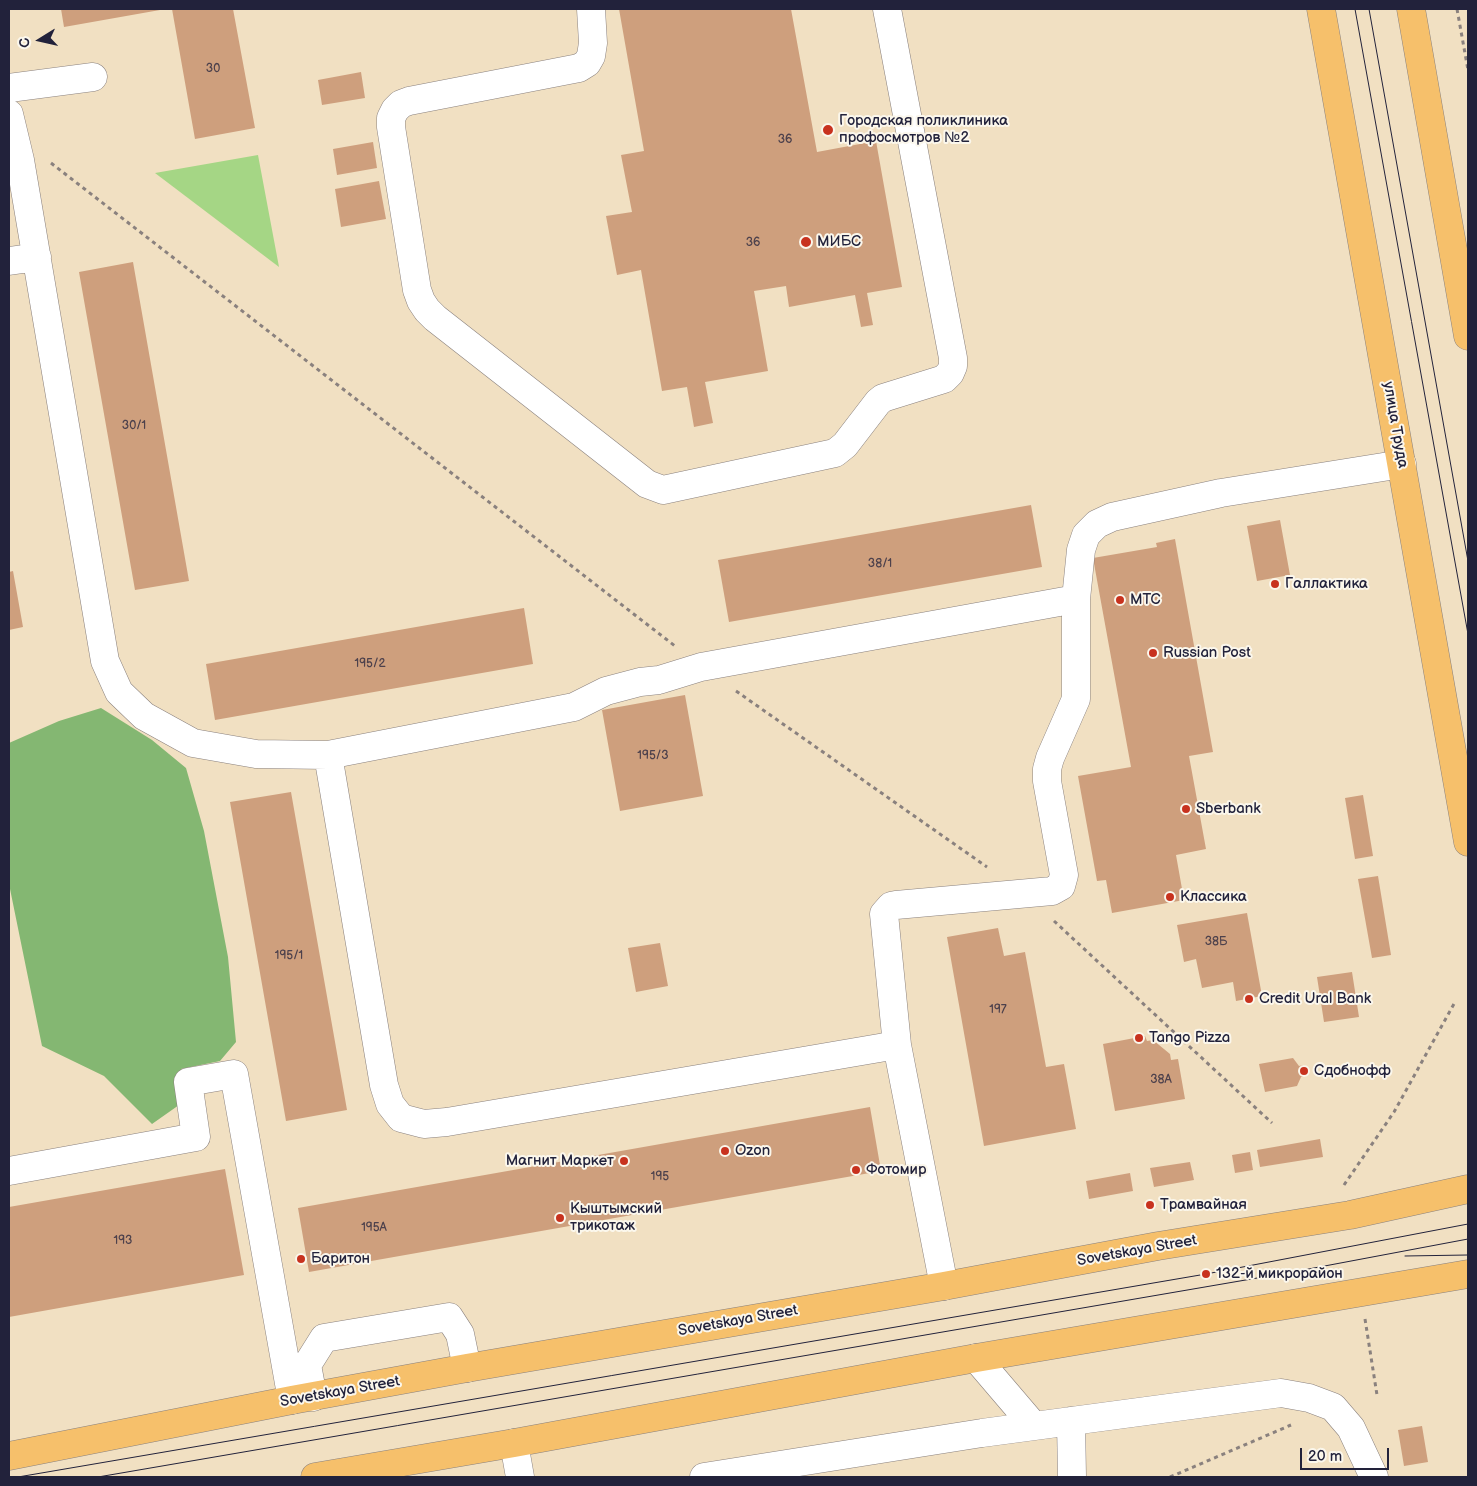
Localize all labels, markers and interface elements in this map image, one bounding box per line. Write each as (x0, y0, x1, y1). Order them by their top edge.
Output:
north arrow (15, 15, 65, 65)
text: С (16, 36, 34, 49)
house number: 30 (206, 62, 220, 76)
place label: Городская поликлиника профосмотров №2 (839, 112, 1008, 147)
marker: Городская поликлиника профосмотров №2 (821, 123, 835, 137)
house number: 36 (778, 133, 792, 147)
place label: МИБС (817, 233, 861, 251)
marker: МИБС (799, 235, 813, 249)
house number: 36 (746, 236, 760, 250)
street label: улица Труда (1379, 380, 1411, 470)
house number: 30/1 (122, 419, 146, 433)
house number: 38/1 (868, 557, 892, 571)
place label: Галлактика (1285, 575, 1368, 593)
marker: Галлактика (1269, 578, 1281, 590)
place label: МТС (1130, 591, 1161, 609)
marker: МТС (1114, 594, 1126, 606)
place label: Russian Post (1163, 644, 1251, 662)
marker: Russian Post (1147, 647, 1159, 659)
house number: 195/2 (355, 657, 385, 671)
house number: 195/3 (637, 749, 669, 763)
place label: Sberbank (1196, 800, 1261, 818)
marker: Sberbank (1180, 803, 1192, 815)
place label: Классика (1180, 888, 1247, 906)
marker: Классика (1164, 891, 1176, 903)
house number: 38Б (1205, 935, 1227, 949)
house number: 195/1 (275, 949, 303, 963)
place label: Credit Ural Bank (1259, 990, 1371, 1008)
marker: Credit Ural Bank (1243, 993, 1255, 1005)
house number: 197 (989, 1003, 1007, 1017)
place label: Tango Pizza (1149, 1029, 1230, 1047)
marker: Tango Pizza (1133, 1032, 1145, 1044)
place label: Сдобнофф (1314, 1062, 1391, 1080)
marker: Сдобнофф (1298, 1065, 1310, 1077)
house number: 38А (1150, 1073, 1172, 1087)
place label: Ozon (735, 1142, 770, 1160)
marker: Ozon (719, 1145, 731, 1157)
place label: Магнит Маркет (506, 1152, 614, 1170)
marker: Магнит Маркет (618, 1155, 630, 1167)
place label: Фотомир (866, 1161, 926, 1179)
marker: Фотомир (850, 1164, 862, 1176)
house number: 195 (651, 1170, 669, 1184)
place label: Трамвайная (1160, 1196, 1247, 1214)
marker: Трамвайная (1144, 1199, 1156, 1211)
place label: Кыштымский трикотаж (570, 1200, 662, 1235)
marker: Кыштымский трикотаж (554, 1212, 566, 1224)
house number: 195А (361, 1221, 387, 1235)
street label: Sovetskaya Street (1076, 1232, 1198, 1270)
house number: 193 (114, 1234, 132, 1248)
place label: Баритон (311, 1250, 370, 1268)
marker: Баритон (295, 1253, 307, 1265)
place label: 132-й микрорайон (1216, 1265, 1343, 1283)
marker: 132-й микрорайон (1200, 1268, 1212, 1280)
street label: Sovetskaya Street (677, 1302, 799, 1340)
street label: Sovetskaya Street (279, 1373, 401, 1411)
scale bar (1302, 1438, 1391, 1470)
text: 20 m (1308, 1447, 1342, 1466)

